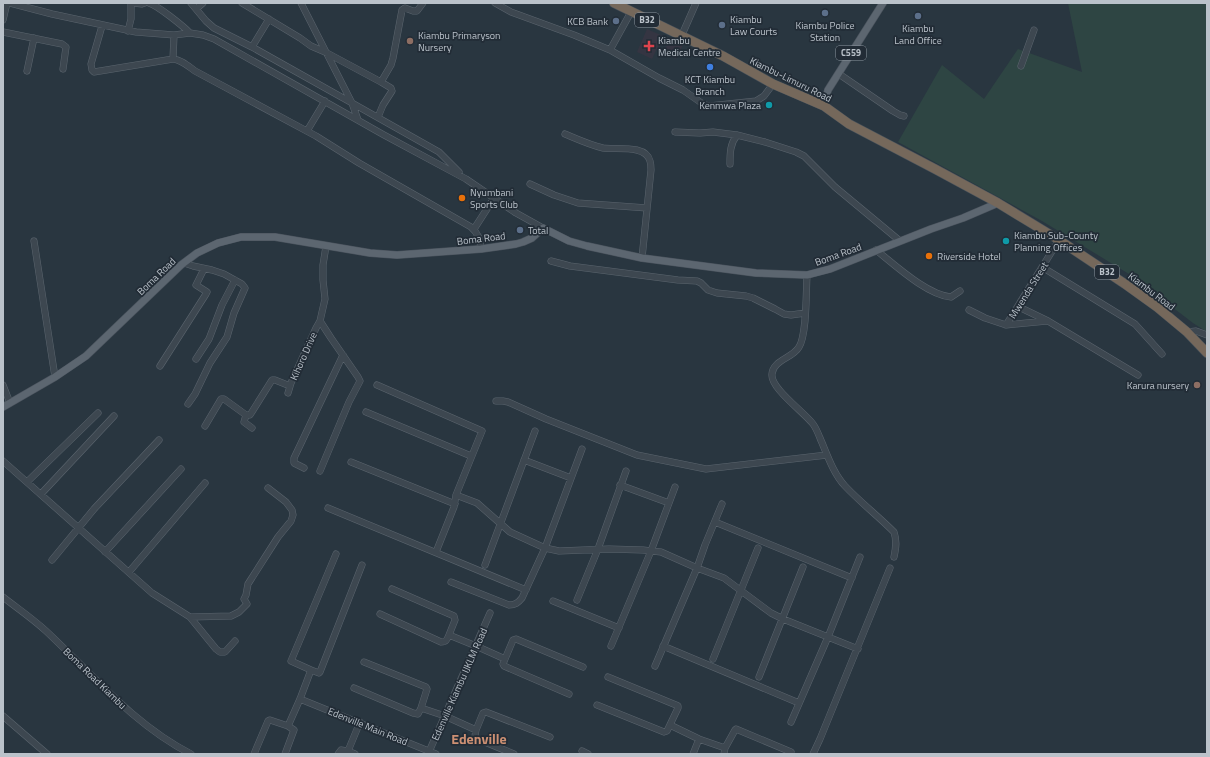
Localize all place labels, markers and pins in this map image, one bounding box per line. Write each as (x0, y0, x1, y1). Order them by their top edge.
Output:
marker: Kiambu Police Station (820, 8, 830, 18)
marker: Kiambu Land Office (913, 11, 923, 21)
place label: Kiambu Law Courts (730, 12, 778, 39)
place label: KCB Bank (567, 14, 608, 29)
marker: KCB Bank (611, 16, 621, 26)
place label: Kiambu Police Station (795, 18, 855, 45)
marker: Kiambu Law Courts (717, 20, 727, 30)
place label: Kiambu Land Office (894, 21, 942, 48)
place label: Kiambu Primaryson Nursery (418, 28, 501, 55)
place label: Kiambu Medical Centre (658, 33, 720, 60)
marker: Kiambu Primaryson Nursery (405, 36, 415, 46)
marker: Kiambu Medical Centre (643, 40, 655, 52)
marker: KCT Kiambu Branch (705, 62, 715, 72)
place label: KCT Kiambu Branch (685, 72, 735, 99)
place label: Kenmwa Plaza (699, 98, 761, 113)
marker: Kenmwa Plaza (764, 100, 774, 110)
place label: Nyumbani Sports Club (470, 185, 518, 212)
marker: Nyumbani Sports Club (457, 193, 467, 203)
place label: Total (528, 223, 548, 238)
marker: Total (515, 225, 525, 235)
place label: Kiambu Sub-County Planning Offices (1014, 228, 1098, 255)
marker: Kiambu Sub-County Planning Offices (1001, 236, 1011, 246)
place label: Riverside Hotel (937, 249, 1001, 264)
marker: Riverside Hotel (924, 251, 934, 261)
place label: Karura nursery (1127, 378, 1189, 393)
marker: Karura nursery (1192, 380, 1202, 390)

